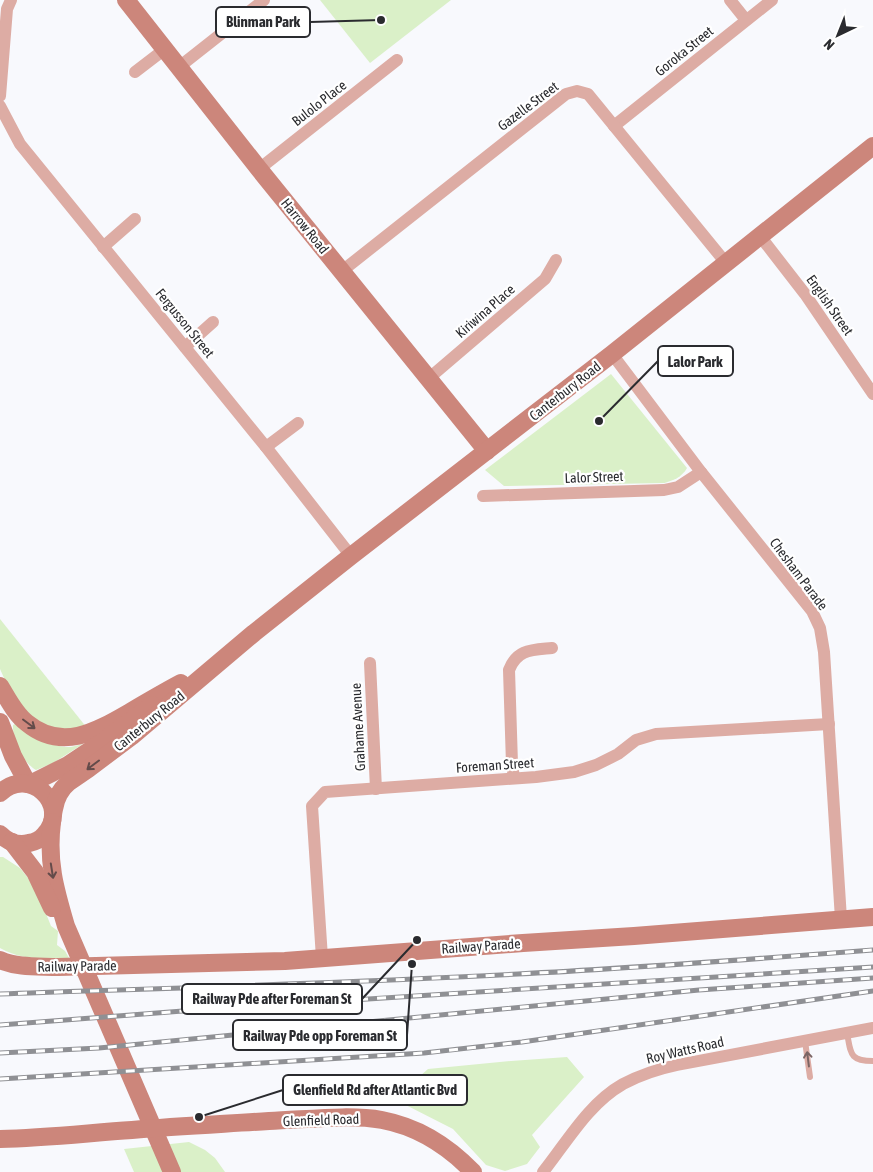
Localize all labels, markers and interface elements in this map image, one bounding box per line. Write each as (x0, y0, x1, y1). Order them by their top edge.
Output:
callout: Blinman Park (216, 7, 310, 37)
north arrow (813, 10, 863, 60)
text: Blinman Park (226, 13, 300, 30)
street label: Goroka Street (652, 23, 716, 79)
text: N (821, 36, 838, 53)
street label: Bulolo Place (289, 77, 349, 129)
street label: Gazelle Street (495, 78, 561, 134)
street label: Harrow Road (278, 195, 332, 257)
street label: English Street (803, 272, 857, 338)
street label: Kiriwina Place (452, 281, 518, 341)
street label: Fergusson Street (152, 285, 218, 361)
callout: Lalor Park (658, 346, 733, 376)
text: Lalor Park (667, 353, 723, 370)
street label: Canterbury Road (526, 358, 604, 424)
street label: Lalor Street (564, 468, 624, 486)
street label: Chesham Parade (767, 535, 831, 613)
street label: Grahame Avenue (348, 683, 368, 771)
street label: Canterbury Road (111, 688, 187, 754)
one-way arrow (22, 719, 36, 729)
street label: Foreman Street (455, 754, 535, 776)
one-way arrow (87, 760, 100, 771)
one-way arrow (47, 862, 57, 878)
street label: Railway Parade (441, 935, 521, 957)
street label: Railway Parade (37, 957, 117, 975)
callout: Railway Pde after Foreman St (182, 984, 362, 1014)
text: Railway Pde after Foreman St (192, 990, 352, 1007)
callout: Railway Pde opp Foreman St (233, 1020, 407, 1050)
text: Railway Pde opp Foreman St (243, 1027, 398, 1044)
street label: Roy Watts Road (645, 1033, 725, 1067)
one-way arrow (803, 1051, 813, 1067)
callout: Glenfield Rd after Atlantic Bvd (283, 1075, 467, 1105)
text: Glenfield Rd after Atlantic Bvd (293, 1081, 457, 1098)
street label: Glenfield Road (283, 1111, 359, 1129)

